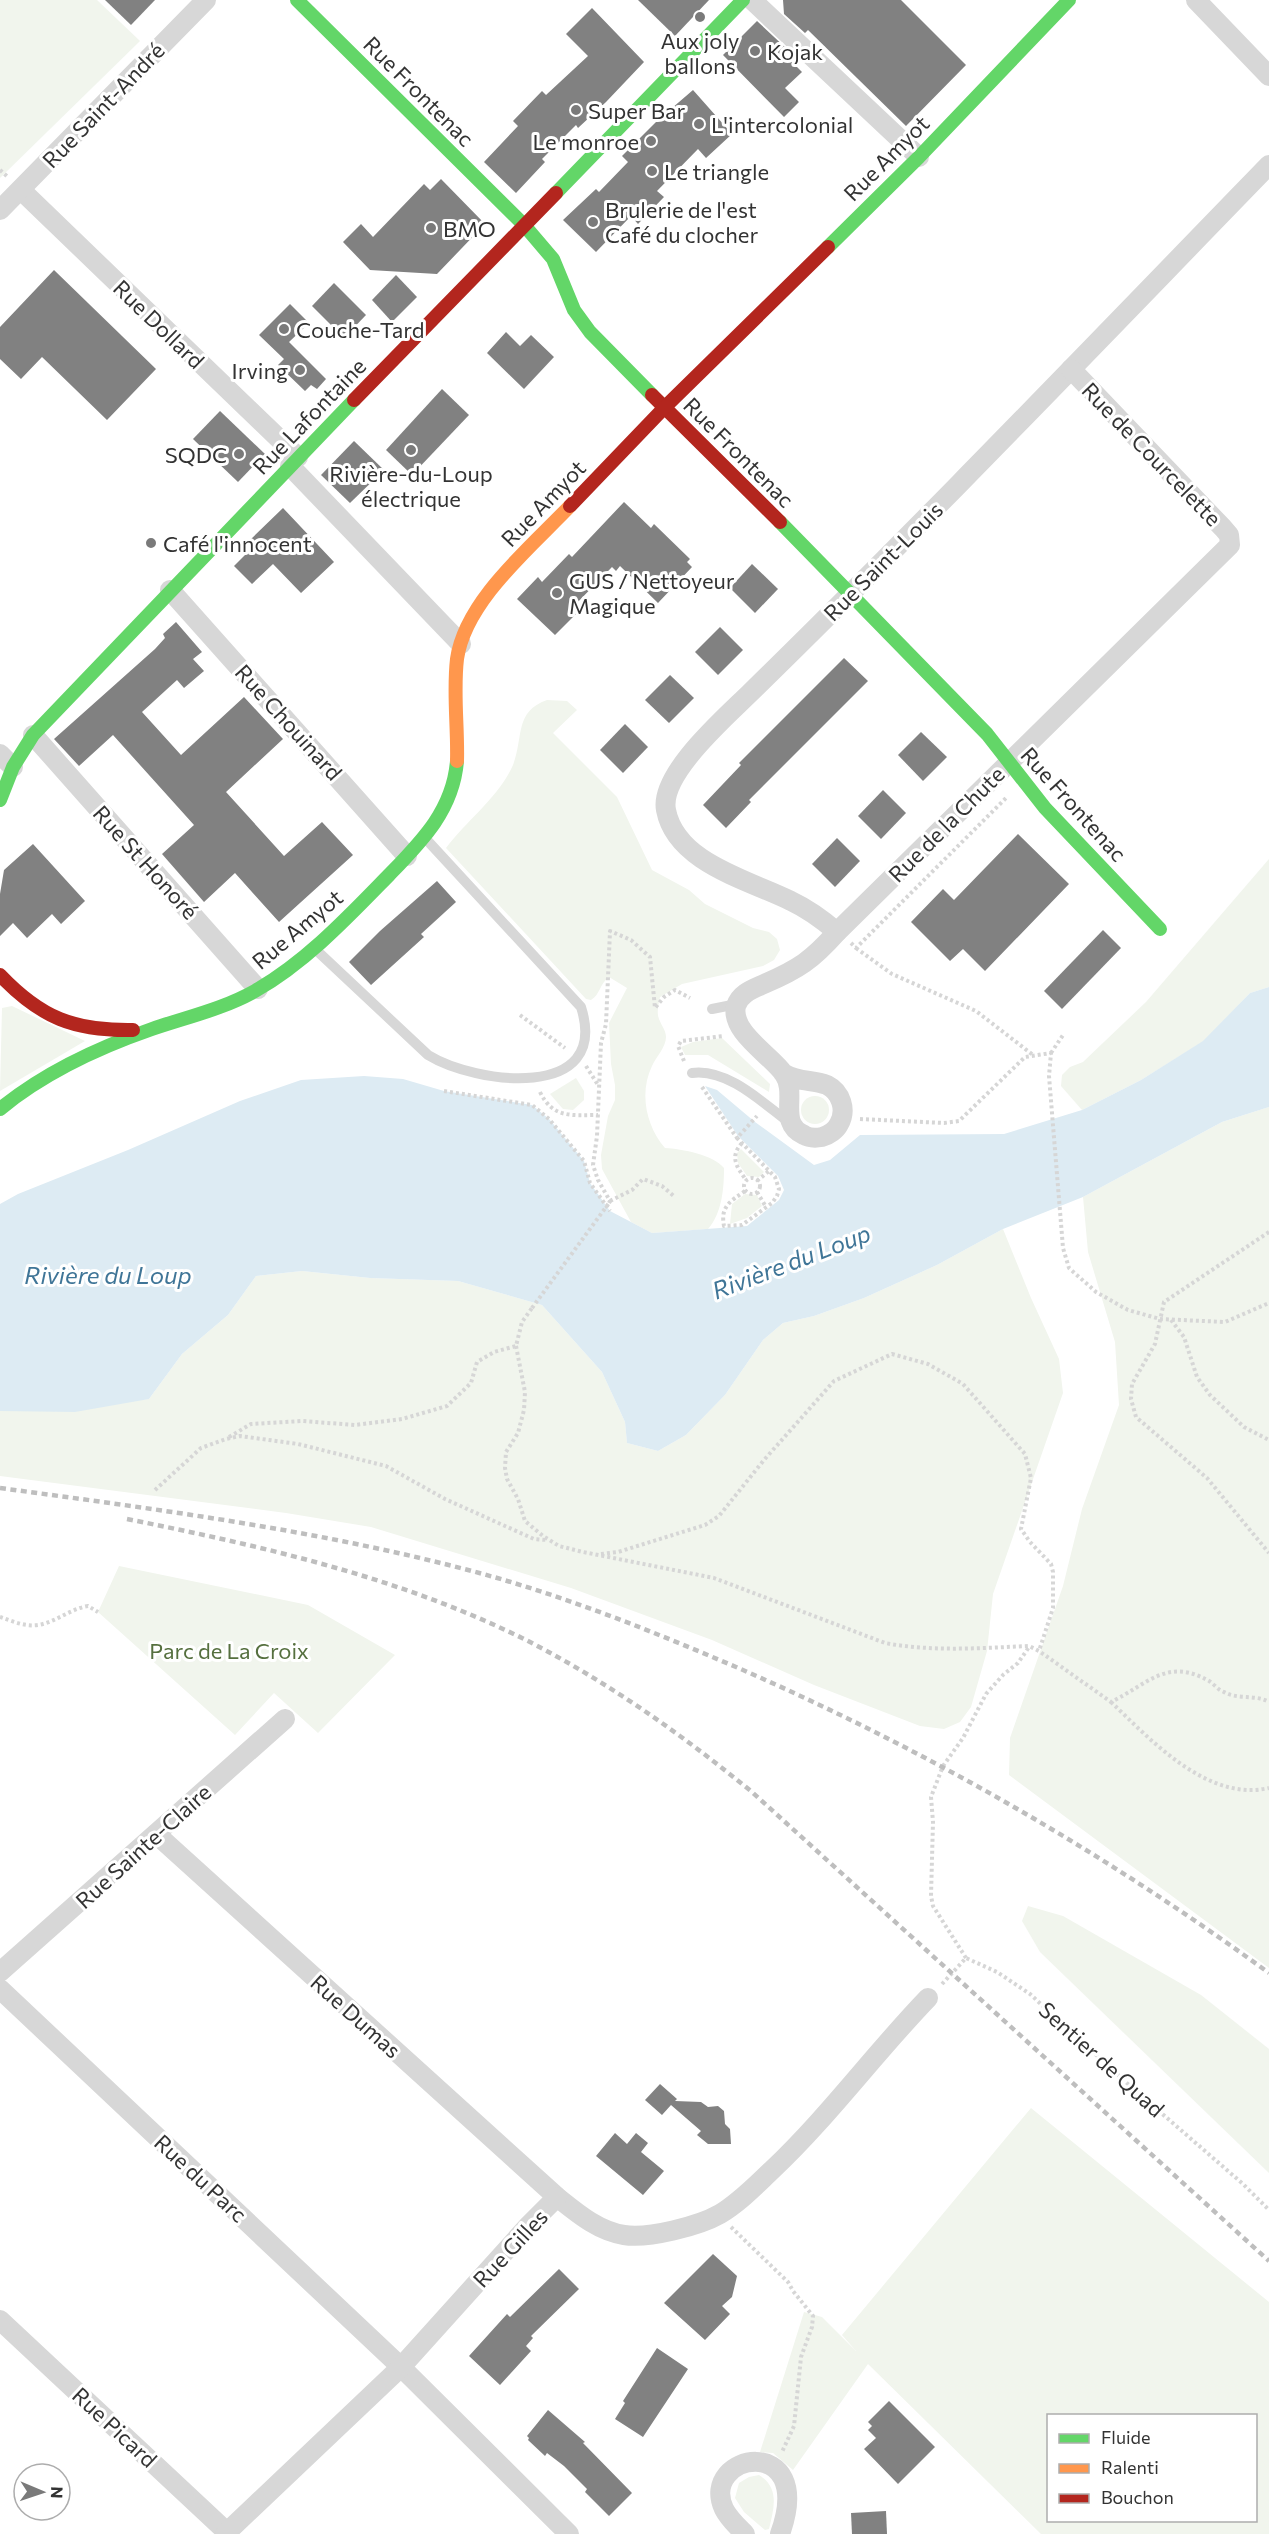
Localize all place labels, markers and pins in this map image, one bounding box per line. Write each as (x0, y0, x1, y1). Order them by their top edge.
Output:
marker: Aux joly ballons (693, 10, 707, 24)
place label: Aux joly ballons (661, 27, 739, 79)
place label: Kojak (767, 38, 823, 65)
marker: Kojak (748, 44, 762, 58)
place label: Super Bar (588, 97, 686, 124)
marker: Super Bar (569, 103, 583, 117)
place label: L'intercolonial (711, 111, 853, 138)
marker: L'intercolonial (692, 117, 706, 131)
place label: Le monroe (532, 128, 639, 155)
marker: Le monroe (644, 134, 658, 148)
place label: Le triangle (664, 158, 769, 185)
marker: Le triangle (645, 164, 659, 178)
place label: Brulerie de l'est Café du clocher (605, 196, 758, 248)
place label: BMO (443, 215, 496, 242)
marker: Brulerie de l'est Café du clocher (586, 215, 600, 229)
marker: BMO (424, 221, 438, 235)
place label: Couche-Tard (296, 316, 424, 343)
marker: Couche-Tard (277, 322, 291, 336)
place label: Irving (232, 357, 288, 384)
marker: Irving (293, 363, 307, 377)
place label: SQDC (165, 441, 227, 468)
marker: Rivière-du-Loup électrique (404, 443, 418, 457)
marker: SQDC (232, 447, 246, 461)
place label: Rivière-du-Loup électrique (329, 460, 493, 512)
place label: Café l'innocent (163, 530, 312, 557)
marker: Café l'innocent (144, 536, 158, 550)
place label: GUS / Nettoyeur Magique (569, 567, 735, 619)
marker: GUS / Nettoyeur Magique (550, 586, 564, 600)

